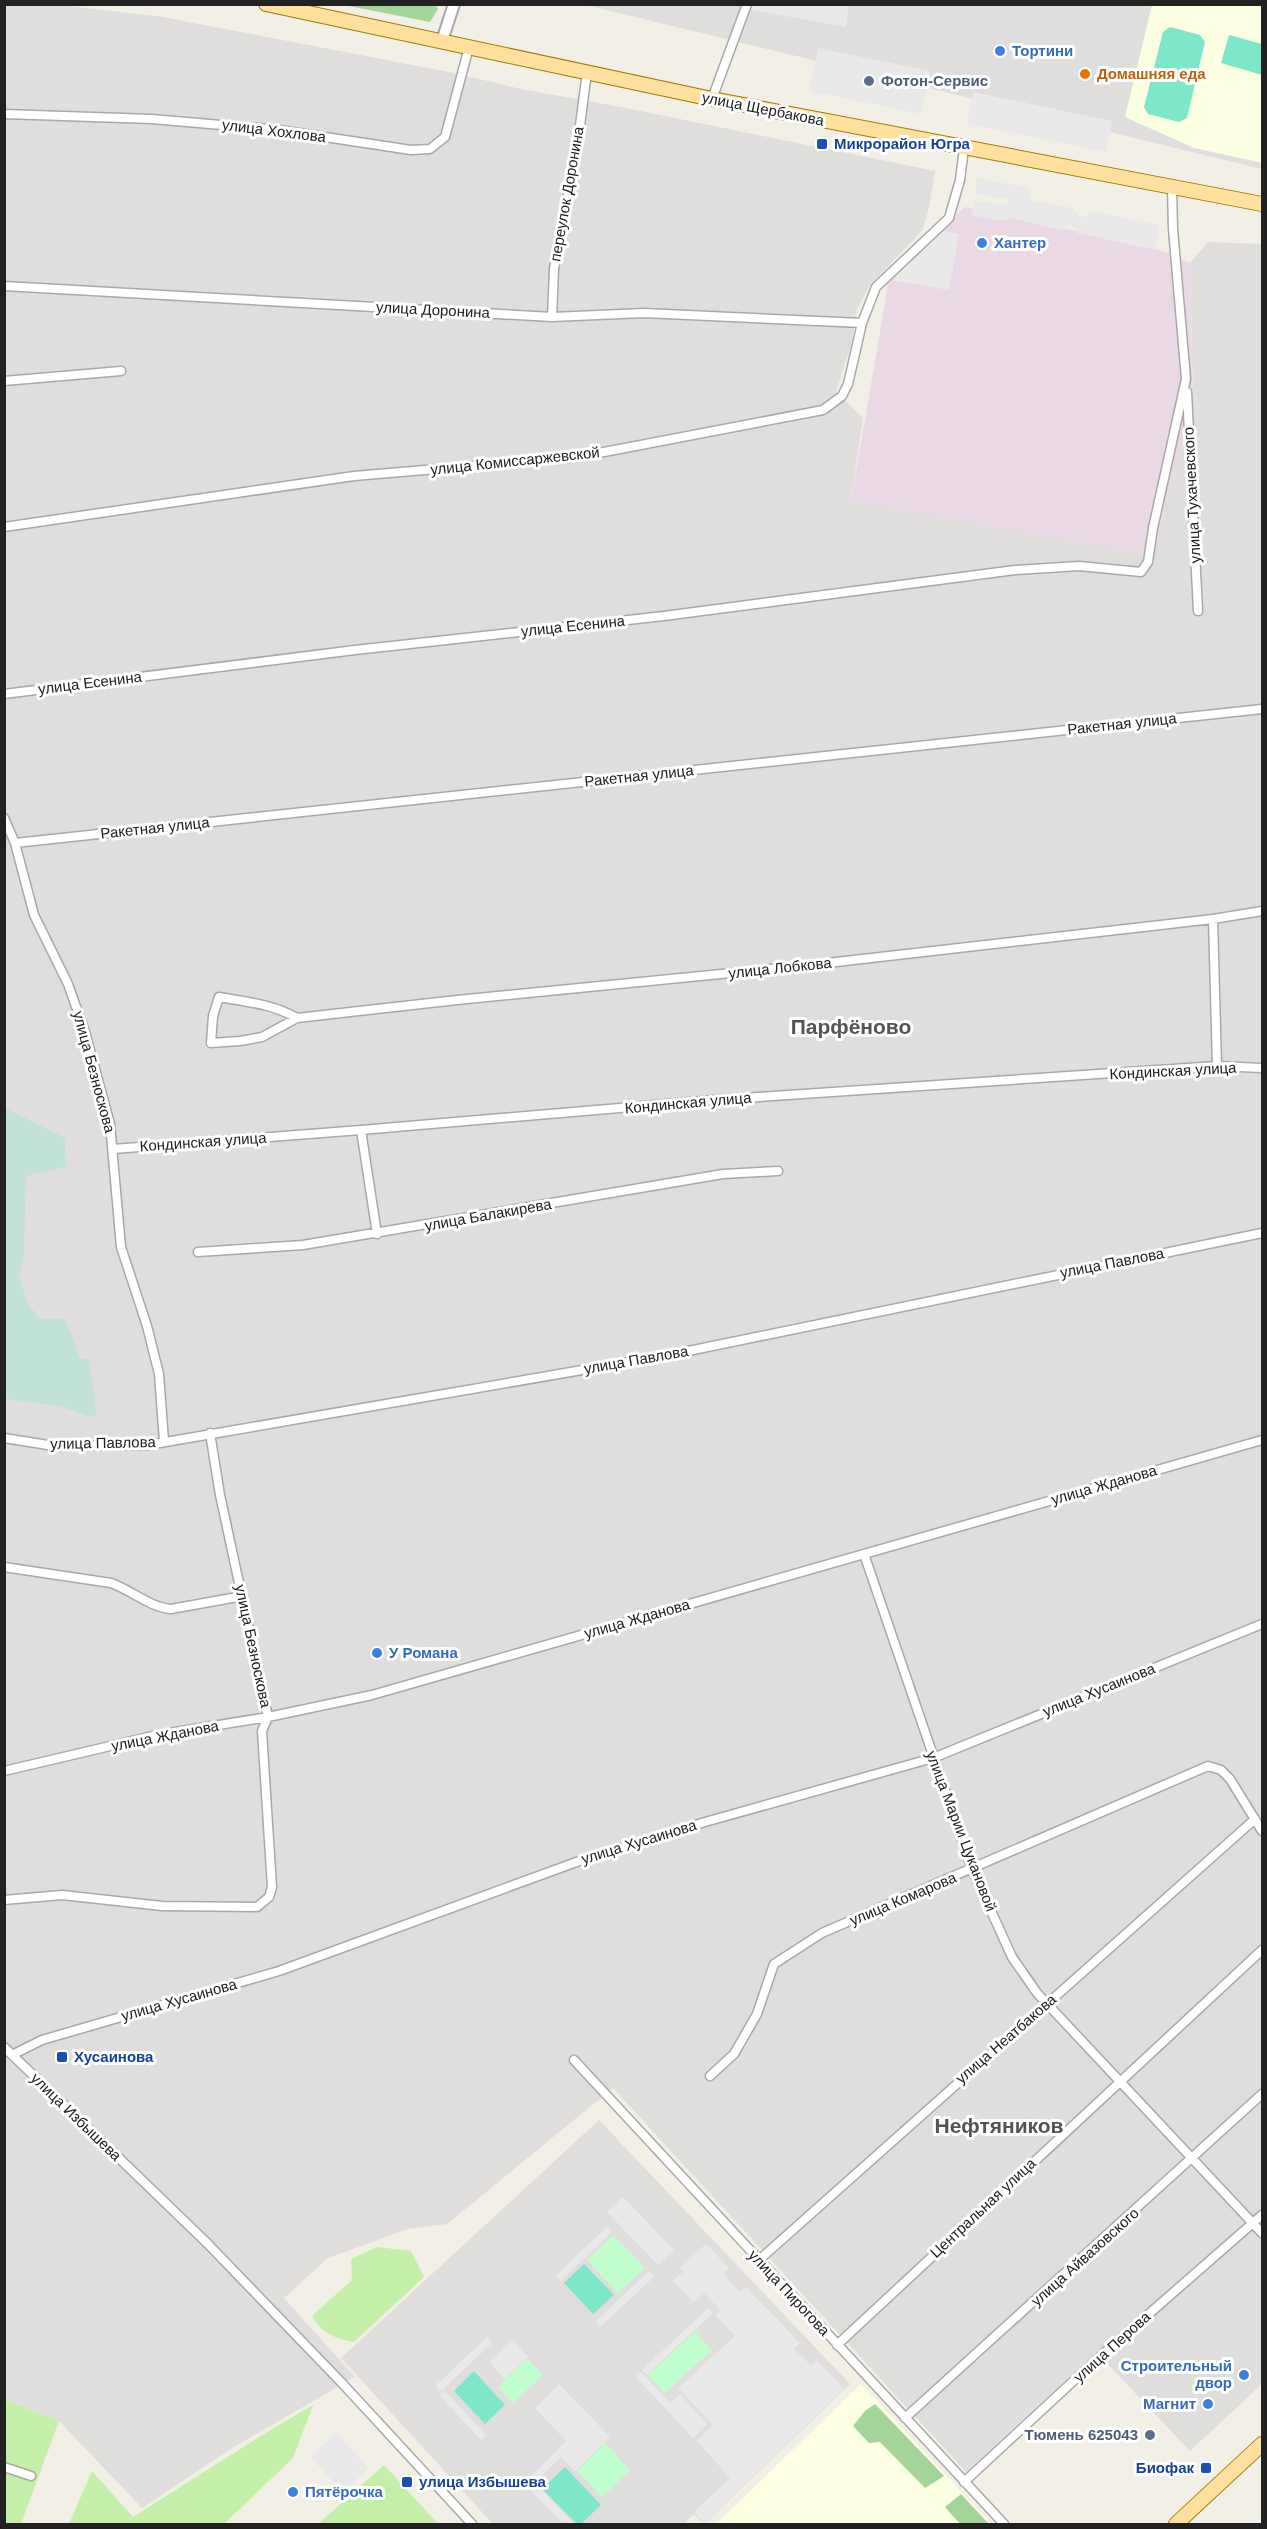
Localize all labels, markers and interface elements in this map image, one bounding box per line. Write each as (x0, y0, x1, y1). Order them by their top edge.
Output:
place label: Тортини (1012, 42, 1073, 59)
marker: Тортини (993, 44, 1007, 58)
place label: Домашняя еда (1097, 65, 1206, 82)
marker: Домашняя еда (1078, 67, 1092, 81)
place label: Фотон-Сервис (881, 72, 988, 89)
marker: Фотон-Сервис (862, 74, 876, 88)
street label: улица Щербакова (701, 88, 826, 129)
street label: улица Хохлова (221, 116, 328, 145)
street label: переулок Доронина (546, 124, 587, 263)
place label: Микрорайон Югра (834, 135, 971, 152)
marker: Микрорайон Югра (815, 137, 829, 151)
place label: Хантер (994, 234, 1046, 251)
marker: Хантер (975, 236, 989, 250)
street label: улица Доронина (376, 298, 491, 321)
street label: улица Тухачевского (1179, 426, 1204, 564)
street label: улица Комиссаржевской (430, 443, 600, 478)
street label: улица Есенина (520, 612, 626, 639)
street label: улица Есенина (37, 668, 143, 697)
street label: Ракетная улица (1067, 709, 1178, 738)
street label: Ракетная улица (584, 761, 695, 790)
street label: Ракетная улица (100, 813, 211, 842)
street label: улица Лобкова (728, 954, 833, 981)
street label: улица Безноскова (70, 1009, 119, 1135)
district label: Парфёново (791, 1015, 911, 1038)
street label: Кондинская улица (1109, 1059, 1238, 1082)
street label: Кондинская улица (624, 1088, 753, 1117)
street label: Кондинская улица (139, 1129, 268, 1154)
street label: улица Балакирева (423, 1195, 553, 1234)
street label: улица Павлова (1058, 1244, 1166, 1281)
street label: улица Павлова (582, 1342, 690, 1377)
street label: улица Павлова (50, 1433, 157, 1452)
street label: улица Жданова (1049, 1461, 1159, 1508)
street label: улица Безноскова (232, 1583, 275, 1710)
street label: улица Жданова (582, 1595, 692, 1642)
place label: У Романа (389, 1644, 458, 1661)
marker: У Романа (370, 1646, 384, 1660)
street label: улица Хусаинова (1040, 1659, 1158, 1720)
street label: улица Жданова (110, 1717, 221, 1754)
street label: улица Марии Цукановой (923, 1748, 1000, 1914)
street label: улица Хусаинова (579, 1816, 699, 1867)
street label: улица Комарова (847, 1868, 959, 1929)
street label: улица Хусаинова (119, 1975, 239, 2024)
street label: улица Неатбакова (952, 1990, 1060, 2087)
place label: Хусаинова (74, 2048, 154, 2065)
marker: Хусаинова (55, 2050, 69, 2064)
street label: улица Избышева (28, 2069, 125, 2164)
district label: Нефтяников (934, 2114, 1064, 2137)
street label: Центральная улица (926, 2154, 1039, 2261)
street label: улица Айвазовского (1027, 2204, 1142, 2309)
street label: улица Пирогова (745, 2246, 834, 2339)
street label: улица Перова (1070, 2307, 1154, 2386)
place label: Строительный двор (1121, 2357, 1232, 2391)
marker: Строительный двор (1237, 2368, 1251, 2382)
place label: Магнит (1143, 2395, 1196, 2412)
marker: Магнит (1201, 2397, 1215, 2411)
place label: Тюмень 625043 (1024, 2426, 1138, 2443)
marker: Тюмень 625043 (1143, 2428, 1157, 2442)
place label: Биофак (1136, 2459, 1194, 2476)
marker: Биофак (1199, 2461, 1213, 2475)
place label: улица Избышева (419, 2473, 547, 2490)
marker: улица Избышева (400, 2475, 414, 2489)
place label: Пятёрочка (305, 2483, 383, 2500)
marker: Пятёрочка (286, 2485, 300, 2499)

